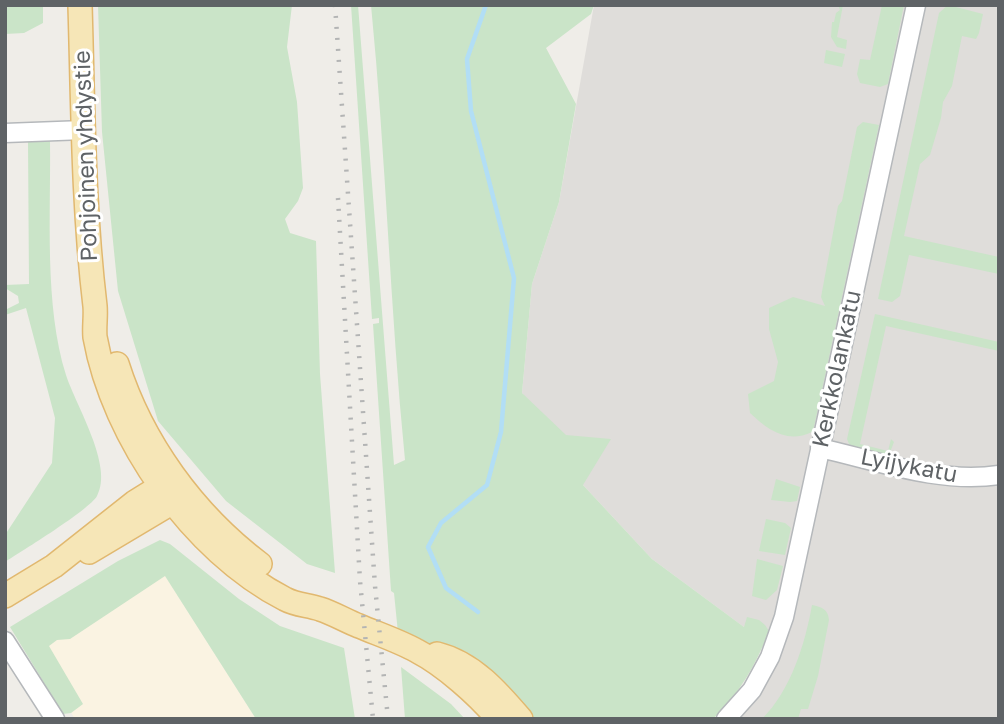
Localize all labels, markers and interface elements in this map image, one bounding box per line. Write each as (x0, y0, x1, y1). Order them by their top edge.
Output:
street label: Pohjoinen yhdystie (69, 50, 103, 262)
street label: Kerkkolankatu (807, 288, 867, 450)
street label: Lyijykatu (858, 443, 960, 489)

